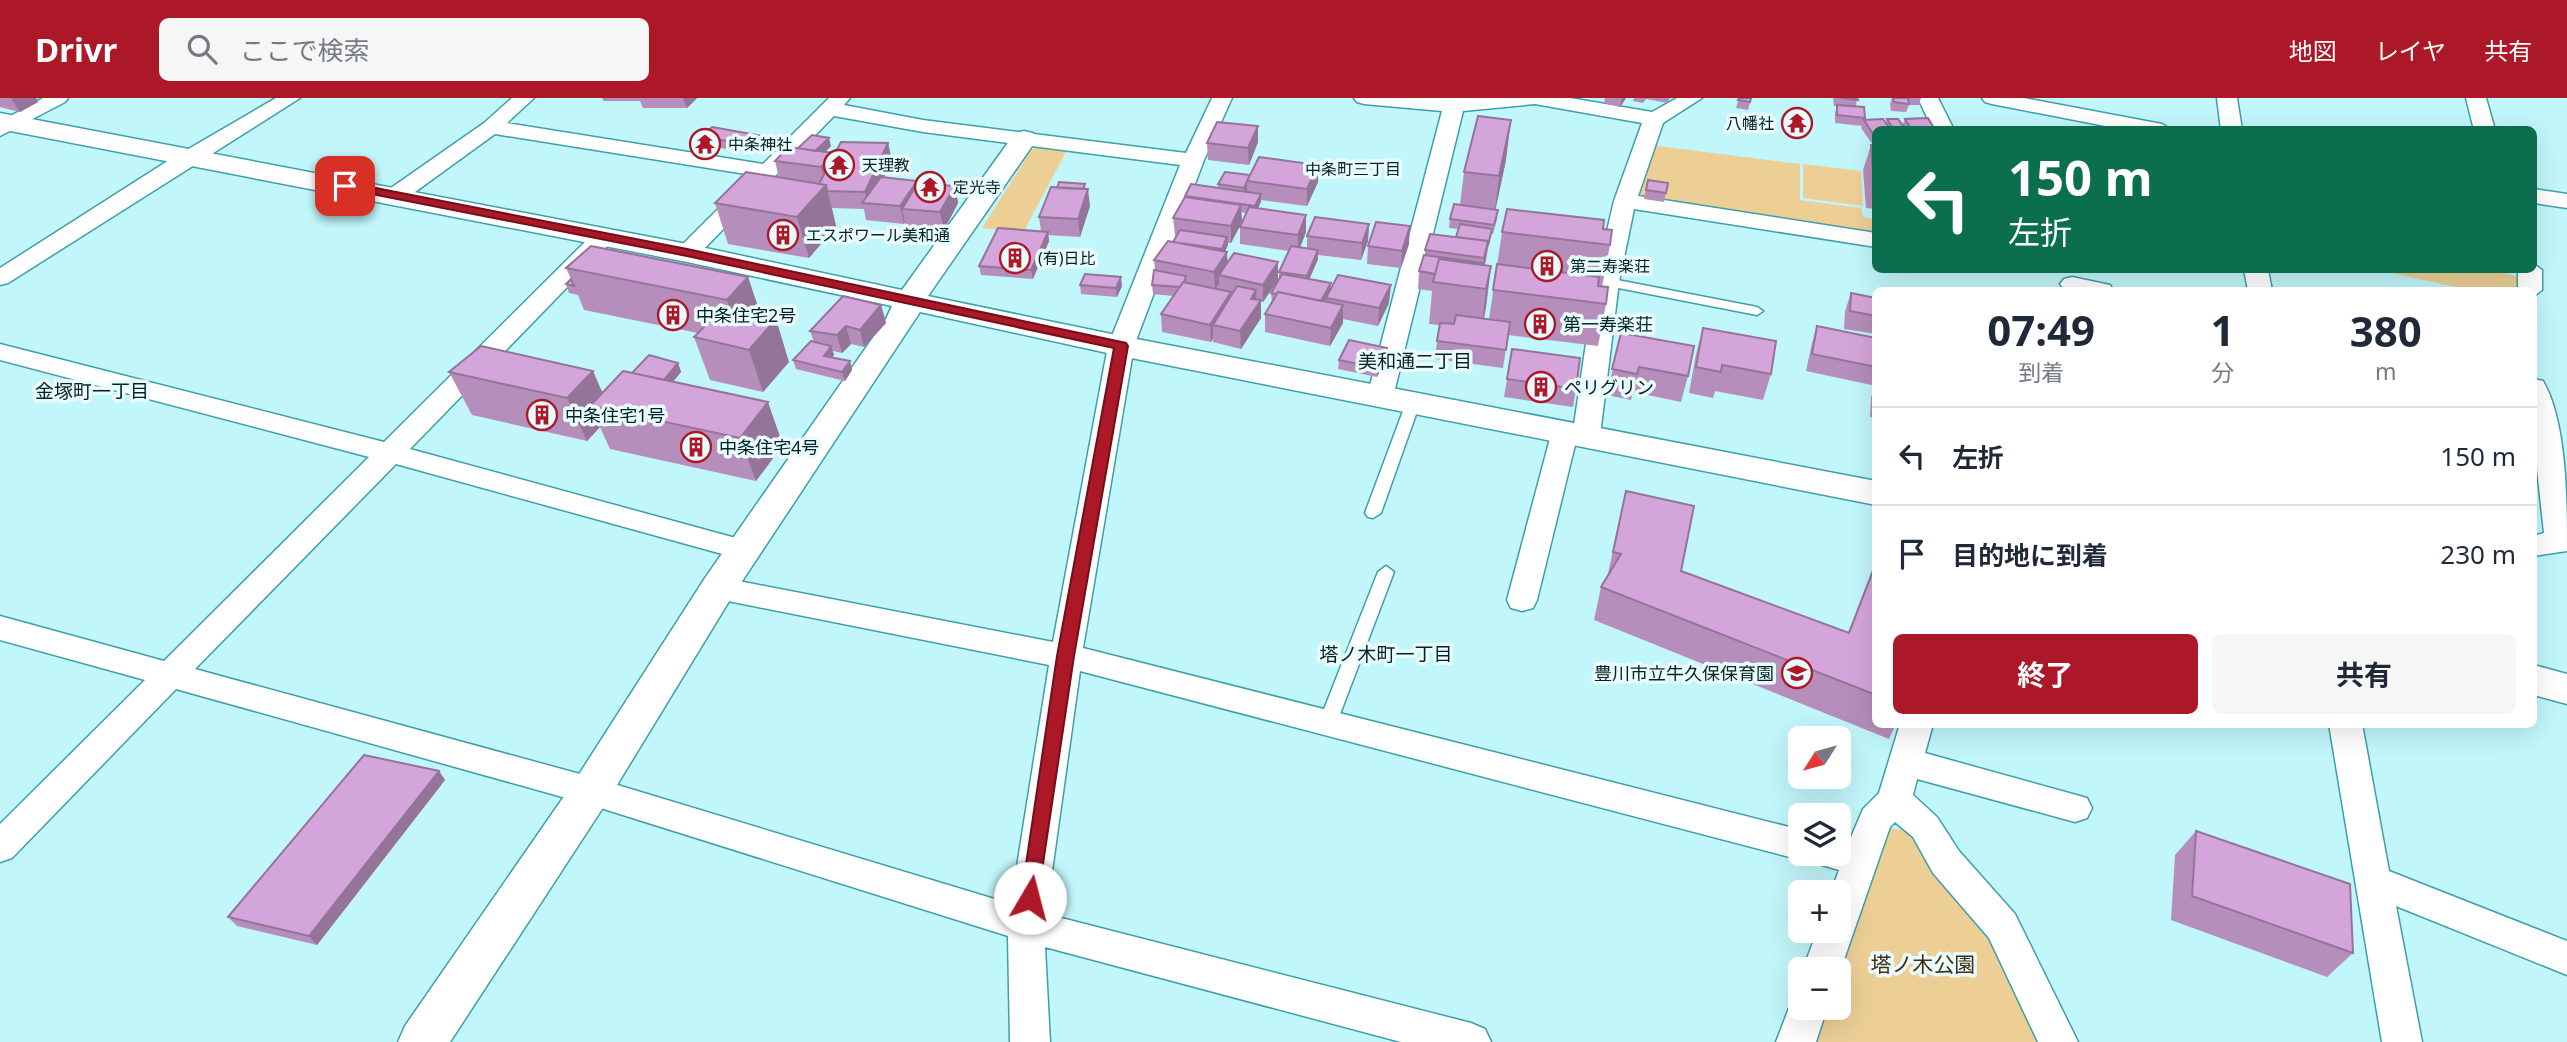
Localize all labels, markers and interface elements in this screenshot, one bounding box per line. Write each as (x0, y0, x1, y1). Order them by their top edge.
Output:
search box (159, 18, 649, 81)
text: Drivr (35, 27, 117, 72)
icon: search (183, 30, 221, 68)
text: ここで検索 (239, 32, 369, 68)
text: 地図 (2289, 34, 2337, 67)
text: レイヤ (2375, 34, 2446, 67)
text: 共有 (2484, 34, 2532, 67)
temple icon: 八幡社 (1780, 106, 1814, 140)
place label: 八幡社 (1726, 112, 1774, 134)
temple icon: 中条神社 (688, 127, 722, 161)
place label: 中条神社 (728, 133, 792, 155)
text: 150 m (2008, 144, 2153, 210)
temple icon: 天理教 (822, 148, 856, 182)
place label: 天理教 (862, 154, 910, 176)
icon: left (1893, 154, 1984, 245)
pin (315, 156, 375, 216)
district label: 中条町三丁目 (1305, 158, 1401, 180)
icon: arrive (326, 167, 364, 205)
temple icon: 定光寺 (913, 170, 947, 204)
place label: 定光寺 (953, 176, 1001, 198)
text: 左折 (2008, 210, 2072, 253)
building icon: エスポワール美和通 (766, 218, 800, 252)
place label: エスポワール美和通 (806, 224, 950, 246)
building icon: (有)日比 (998, 241, 1032, 275)
place label: (有)日比 (1038, 247, 1096, 269)
building icon: 第二寿楽荘 (1530, 249, 1564, 283)
place label: 第二寿楽荘 (1570, 255, 1650, 277)
building icon: 中条住宅2号 (656, 298, 690, 332)
text: 07:49 (1987, 301, 2095, 358)
text: 1 (2210, 301, 2234, 358)
text: 380 (2350, 302, 2422, 359)
place label: 中条住宅2号 (696, 303, 796, 327)
building icon: 第一寿楽荘 (1523, 307, 1557, 341)
place label: 第一寿楽荘 (1563, 312, 1653, 336)
district label: 美和通二丁目 (1358, 348, 1472, 374)
text: m (2375, 355, 2396, 387)
text: 到着 (2018, 356, 2064, 388)
text: 分 (2211, 356, 2234, 388)
building icon: ペリグリン (1524, 370, 1558, 404)
place label: ペリグリン (1564, 375, 1654, 399)
district label: 金塚町一丁目 (35, 378, 149, 404)
building icon: 中条住宅1号 (525, 398, 559, 432)
place label: 中条住宅1号 (565, 403, 665, 427)
building icon: 中条住宅4号 (679, 430, 713, 464)
place label: 中条住宅4号 (719, 435, 819, 459)
icon: left (1893, 437, 1931, 475)
text: 150 m (2440, 438, 2516, 474)
text: 左折 (1952, 439, 2004, 475)
icon: arrive (1893, 535, 1931, 573)
text: 230 m (2440, 536, 2516, 572)
text: 目的地に到着 (1952, 537, 2108, 573)
button: 終了 (1893, 634, 2198, 714)
button: 共有 (2212, 634, 2516, 714)
district label: 塔ノ木町一丁目 (1319, 641, 1453, 667)
school or university icon: 豊川市立牛久保保育園 (1780, 656, 1814, 690)
place label: 豊川市立牛久保保育園 (1594, 661, 1774, 685)
north arrow (1788, 726, 1852, 789)
map controls (1788, 726, 1851, 1020)
button: layers (1788, 803, 1851, 866)
position arrow (993, 861, 1067, 935)
button: + (1788, 880, 1851, 943)
park label: 塔ノ木公園 (1871, 950, 1976, 978)
button: − (1788, 957, 1851, 1020)

